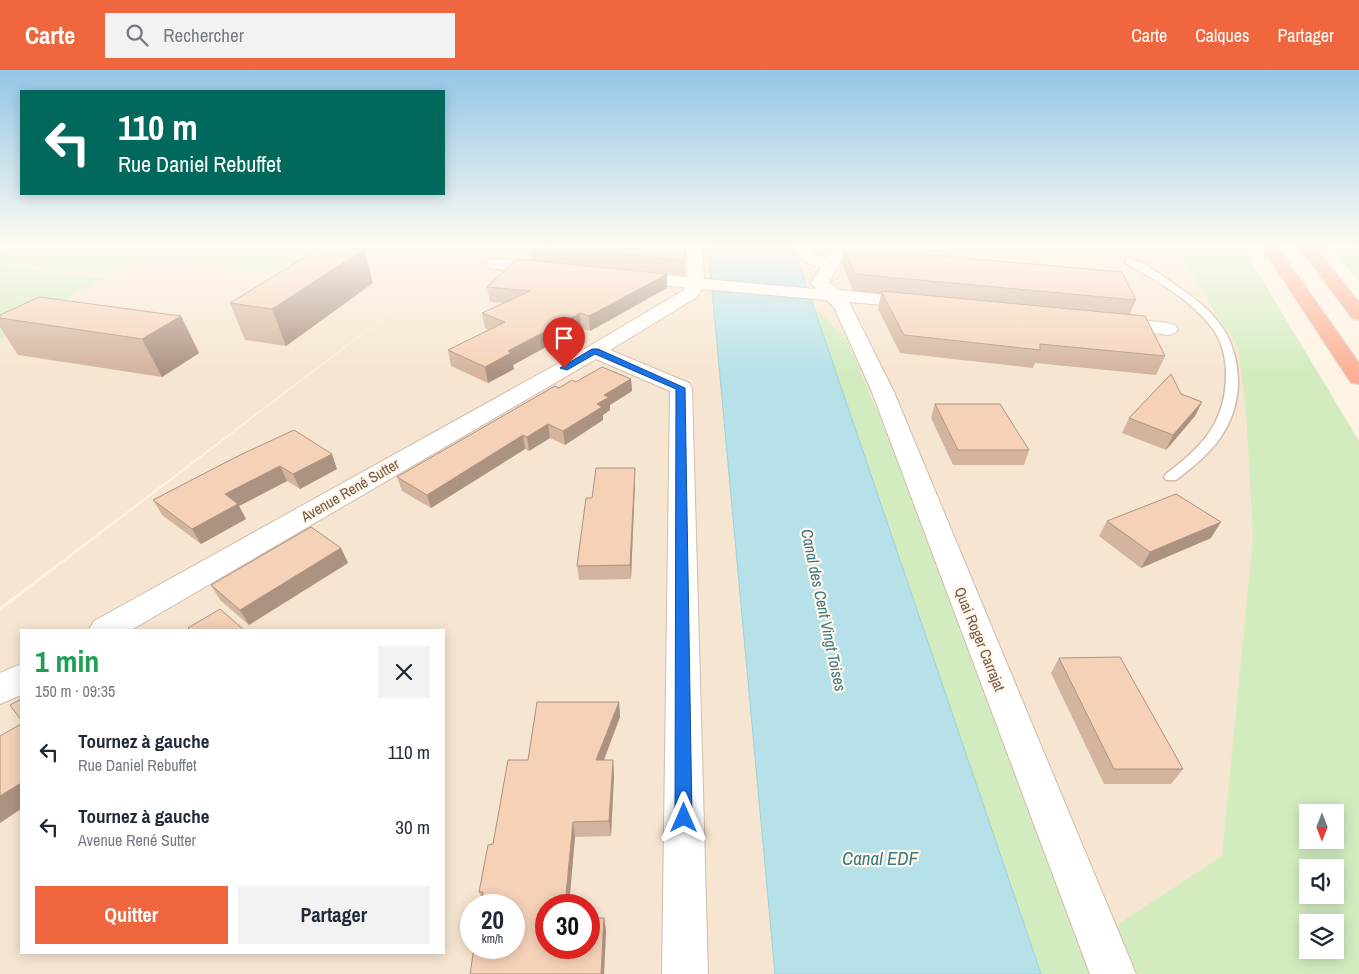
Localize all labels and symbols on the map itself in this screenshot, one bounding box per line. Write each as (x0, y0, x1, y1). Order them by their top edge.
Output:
pin (543, 317, 585, 368)
street label: Avenue René Sutter (296, 453, 403, 527)
water label: Canal des Cent Vingt Toises (796, 527, 852, 694)
street label: Quai Roger Carrajat (950, 584, 1011, 695)
position arrow (657, 791, 709, 843)
north arrow (1299, 804, 1344, 849)
water label: Canal EDF (842, 845, 920, 871)
speed limit sign: 30 (535, 894, 600, 959)

